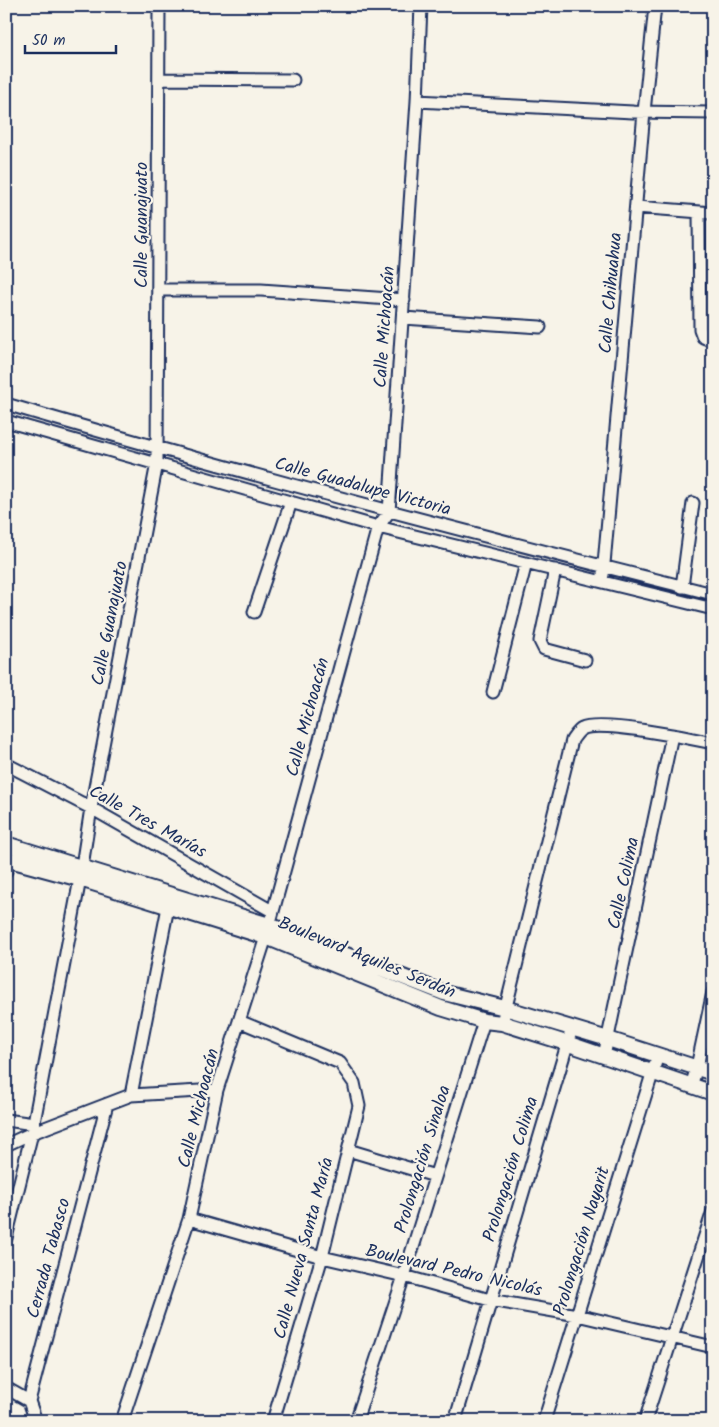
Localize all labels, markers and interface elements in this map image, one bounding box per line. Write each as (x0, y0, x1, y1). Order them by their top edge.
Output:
scale bar (25, 22, 116, 54)
text: 50 m (32, 29, 66, 53)
street label: Calle Guanajuato (128, 162, 157, 288)
street label: Calle Chihuahua (592, 231, 631, 355)
street label: Calle Michoacán (367, 265, 404, 389)
street label: Calle Guadalupe Victoria (271, 450, 454, 525)
street label: Calle Guanajuato (84, 559, 137, 688)
street label: Calle Michoacán (279, 655, 338, 780)
street label: Calle Tres Marías (83, 778, 212, 867)
street label: Calle Colima (601, 834, 648, 932)
street label: Boulevard Aquiles Serdán (273, 909, 460, 1007)
street label: Calle Michoacán (171, 1046, 228, 1171)
street label: Prolongación Sinaloa (387, 1082, 460, 1237)
street label: Prolongación Colima (476, 1093, 547, 1246)
street label: Calle Nueva Santa María (266, 1154, 343, 1343)
street label: Prolongación Nayarit (546, 1162, 619, 1320)
street label: Cerrada Tabasco (19, 1195, 79, 1322)
street label: Boulevard Pedro Nicolás (363, 1237, 545, 1306)

